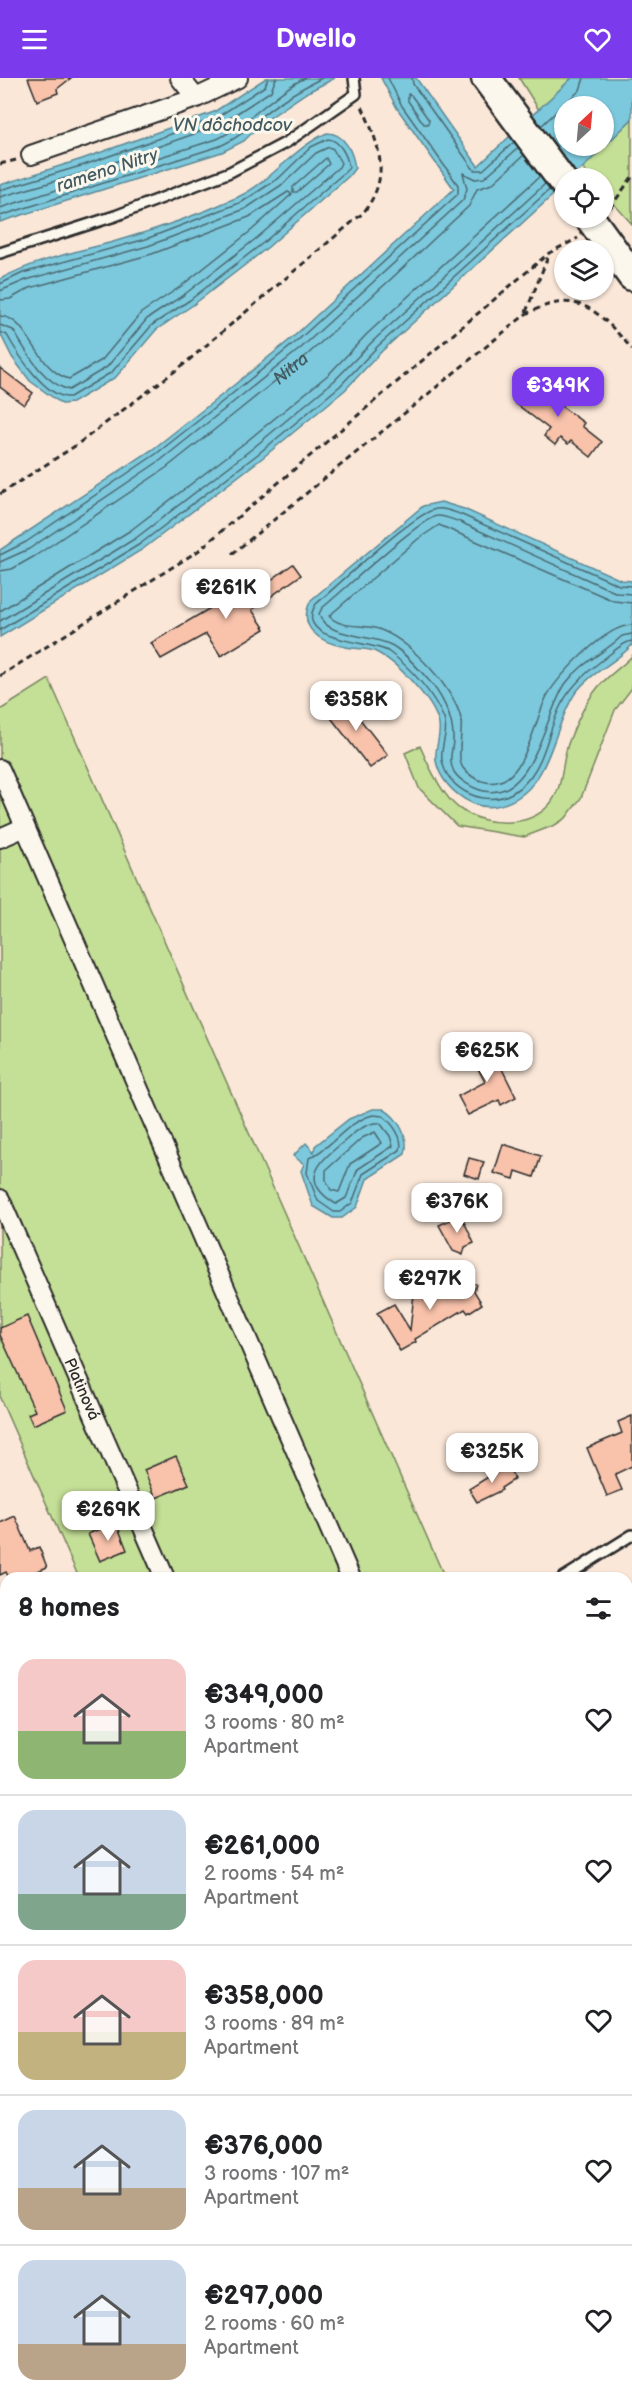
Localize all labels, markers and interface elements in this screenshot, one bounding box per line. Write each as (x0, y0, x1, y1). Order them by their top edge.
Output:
icon: menu (18, 23, 51, 56)
text: Dwello (276, 23, 356, 55)
icon: heart (581, 23, 614, 56)
north arrow (554, 96, 614, 156)
map controls (554, 96, 614, 300)
water label: VN dôchodcov (172, 115, 293, 136)
water label: rameno Nitry (54, 144, 162, 197)
button: locate (554, 168, 614, 228)
button: layers (554, 240, 614, 300)
water label: Nitra (269, 348, 313, 389)
pin: €349K (516, 367, 600, 418)
text: €349K (526, 374, 590, 398)
pin: €261K (184, 569, 268, 620)
text: €261K (195, 576, 257, 600)
pin: €358K (314, 681, 398, 732)
text: €358K (324, 688, 388, 712)
pin: €625K (445, 1032, 529, 1083)
text: €625K (455, 1039, 519, 1063)
pin: €376K (415, 1183, 499, 1234)
text: €376K (425, 1190, 489, 1214)
pin: €297K (388, 1260, 472, 1311)
text: €297K (398, 1267, 462, 1291)
street label: Platinová (59, 1355, 103, 1423)
pin: €325K (450, 1433, 534, 1484)
text: €325K (460, 1440, 524, 1464)
pin: €269K (66, 1491, 150, 1542)
text: €269K (76, 1498, 140, 1522)
icon: filters (582, 1592, 615, 1625)
text: 8 homes (18, 1593, 120, 1624)
text: €349,000 (204, 1680, 324, 1711)
icon: home (66, 1683, 138, 1755)
icon: heart (582, 1703, 615, 1736)
text: 3 rooms · 80 m² (204, 1711, 345, 1735)
text: Apartment (204, 1735, 299, 1759)
text: €261,000 (204, 1831, 320, 1862)
icon: home (66, 1834, 138, 1906)
icon: heart (582, 1854, 615, 1887)
text: 2 rooms · 54 m² (204, 1862, 344, 1886)
text: Apartment (204, 1886, 299, 1910)
text: €358,000 (204, 1981, 324, 2012)
icon: home (66, 1984, 138, 2056)
icon: heart (582, 2004, 615, 2037)
text: 3 rooms · 89 m² (204, 2012, 345, 2036)
text: Apartment (204, 2036, 299, 2060)
text: €376,000 (204, 2131, 323, 2162)
icon: home (66, 2134, 138, 2206)
icon: heart (582, 2154, 615, 2187)
text: 3 rooms · 107 m² (204, 2162, 349, 2186)
text: Apartment (204, 2186, 299, 2210)
text: €297,000 (204, 2281, 323, 2312)
icon: home (66, 2284, 138, 2356)
icon: heart (582, 2304, 615, 2337)
text: 2 rooms · 60 m² (204, 2312, 345, 2336)
text: Apartment (204, 2336, 299, 2360)

